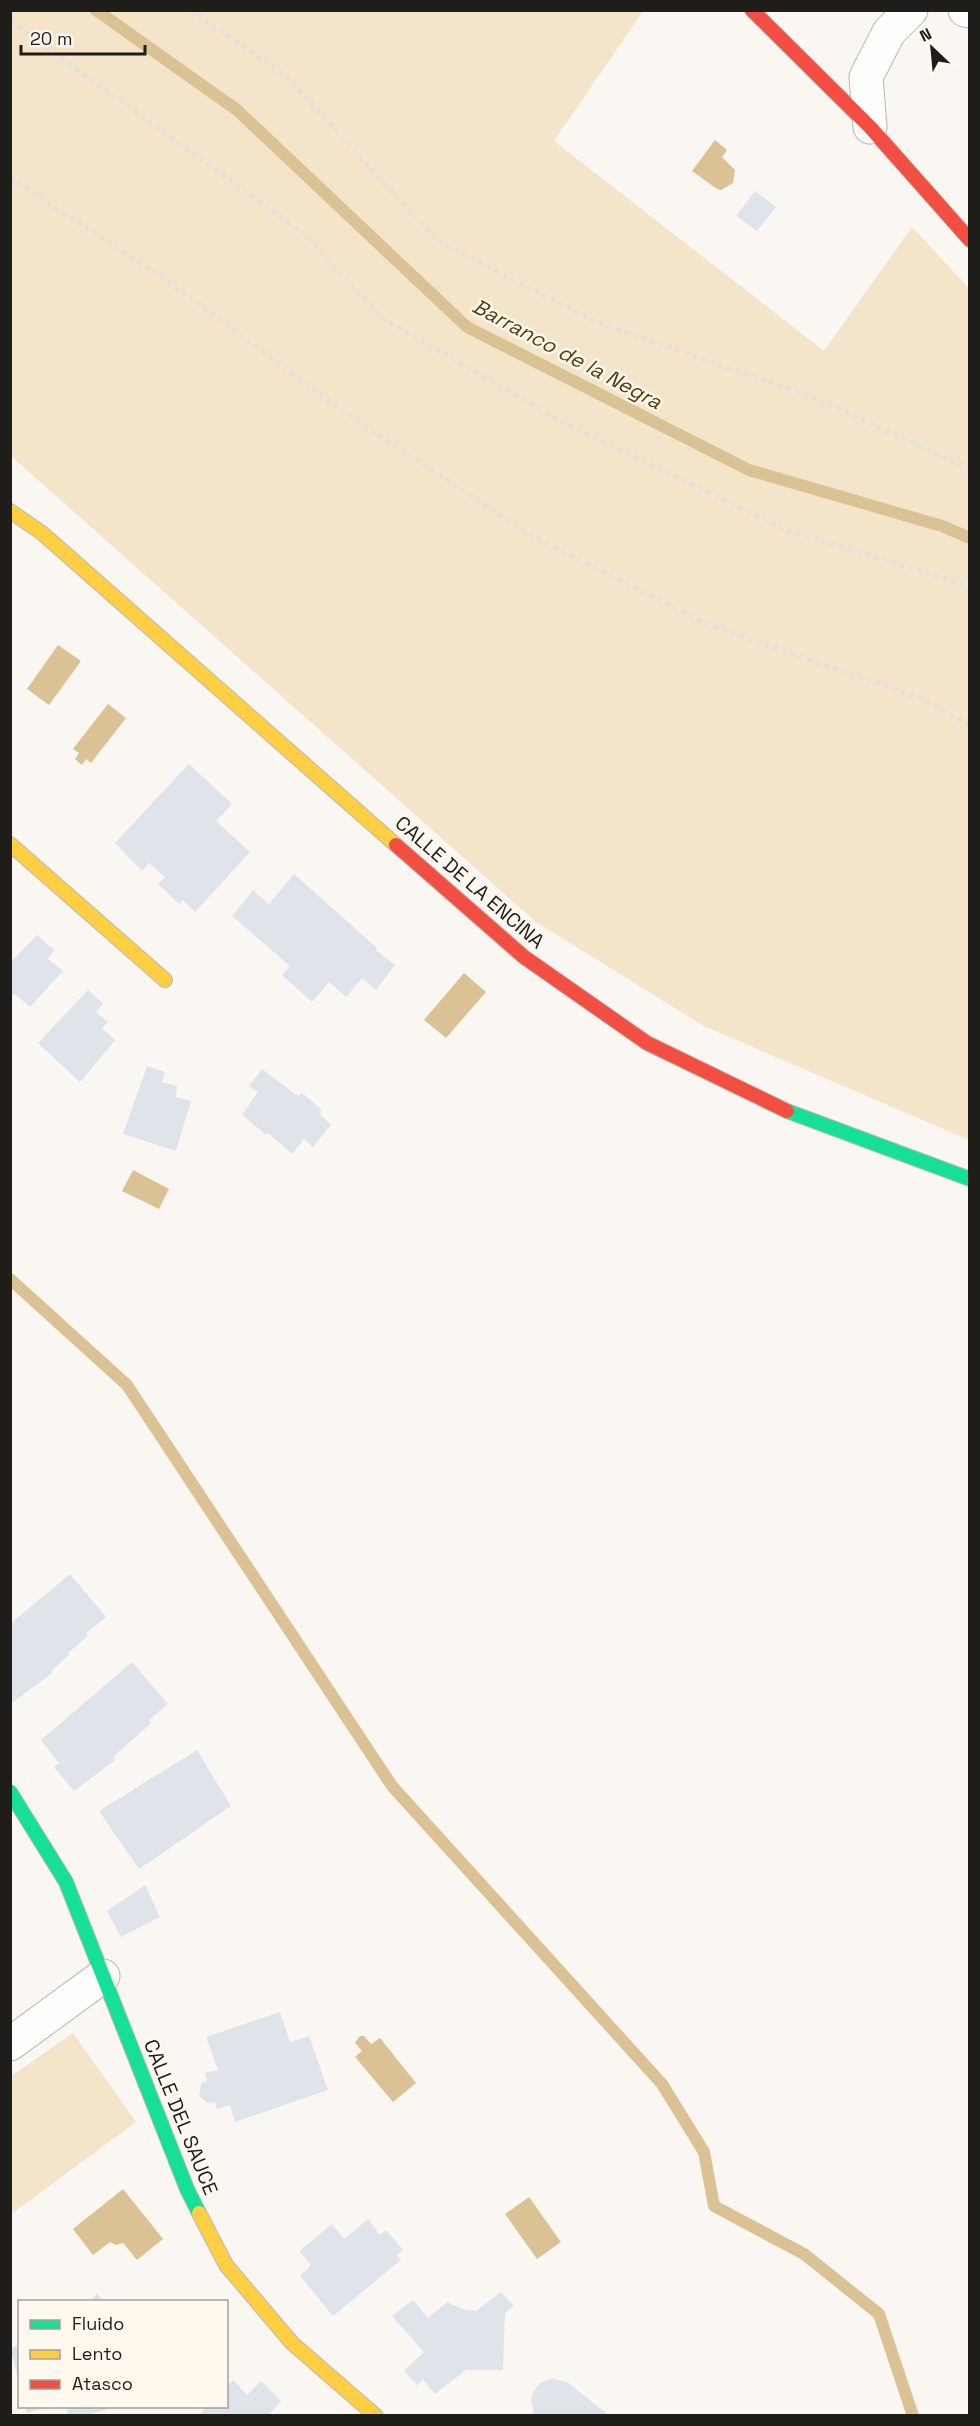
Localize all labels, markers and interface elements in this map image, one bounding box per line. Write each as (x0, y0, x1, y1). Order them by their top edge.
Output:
scale bar (21, 18, 146, 56)
north arrow (902, 18, 962, 78)
text: N (916, 23, 935, 47)
text: 20 m (30, 27, 73, 50)
water label: Barranco de la Negra (468, 292, 667, 415)
street label: CALLE DE LA ENCINA (390, 810, 550, 954)
street label: CALLE DEL SAUCE (138, 2035, 224, 2199)
legend (18, 2300, 228, 2408)
text: Fluido (72, 2312, 124, 2335)
text: Lento (72, 2342, 122, 2365)
text: Atasco (72, 2372, 133, 2395)

